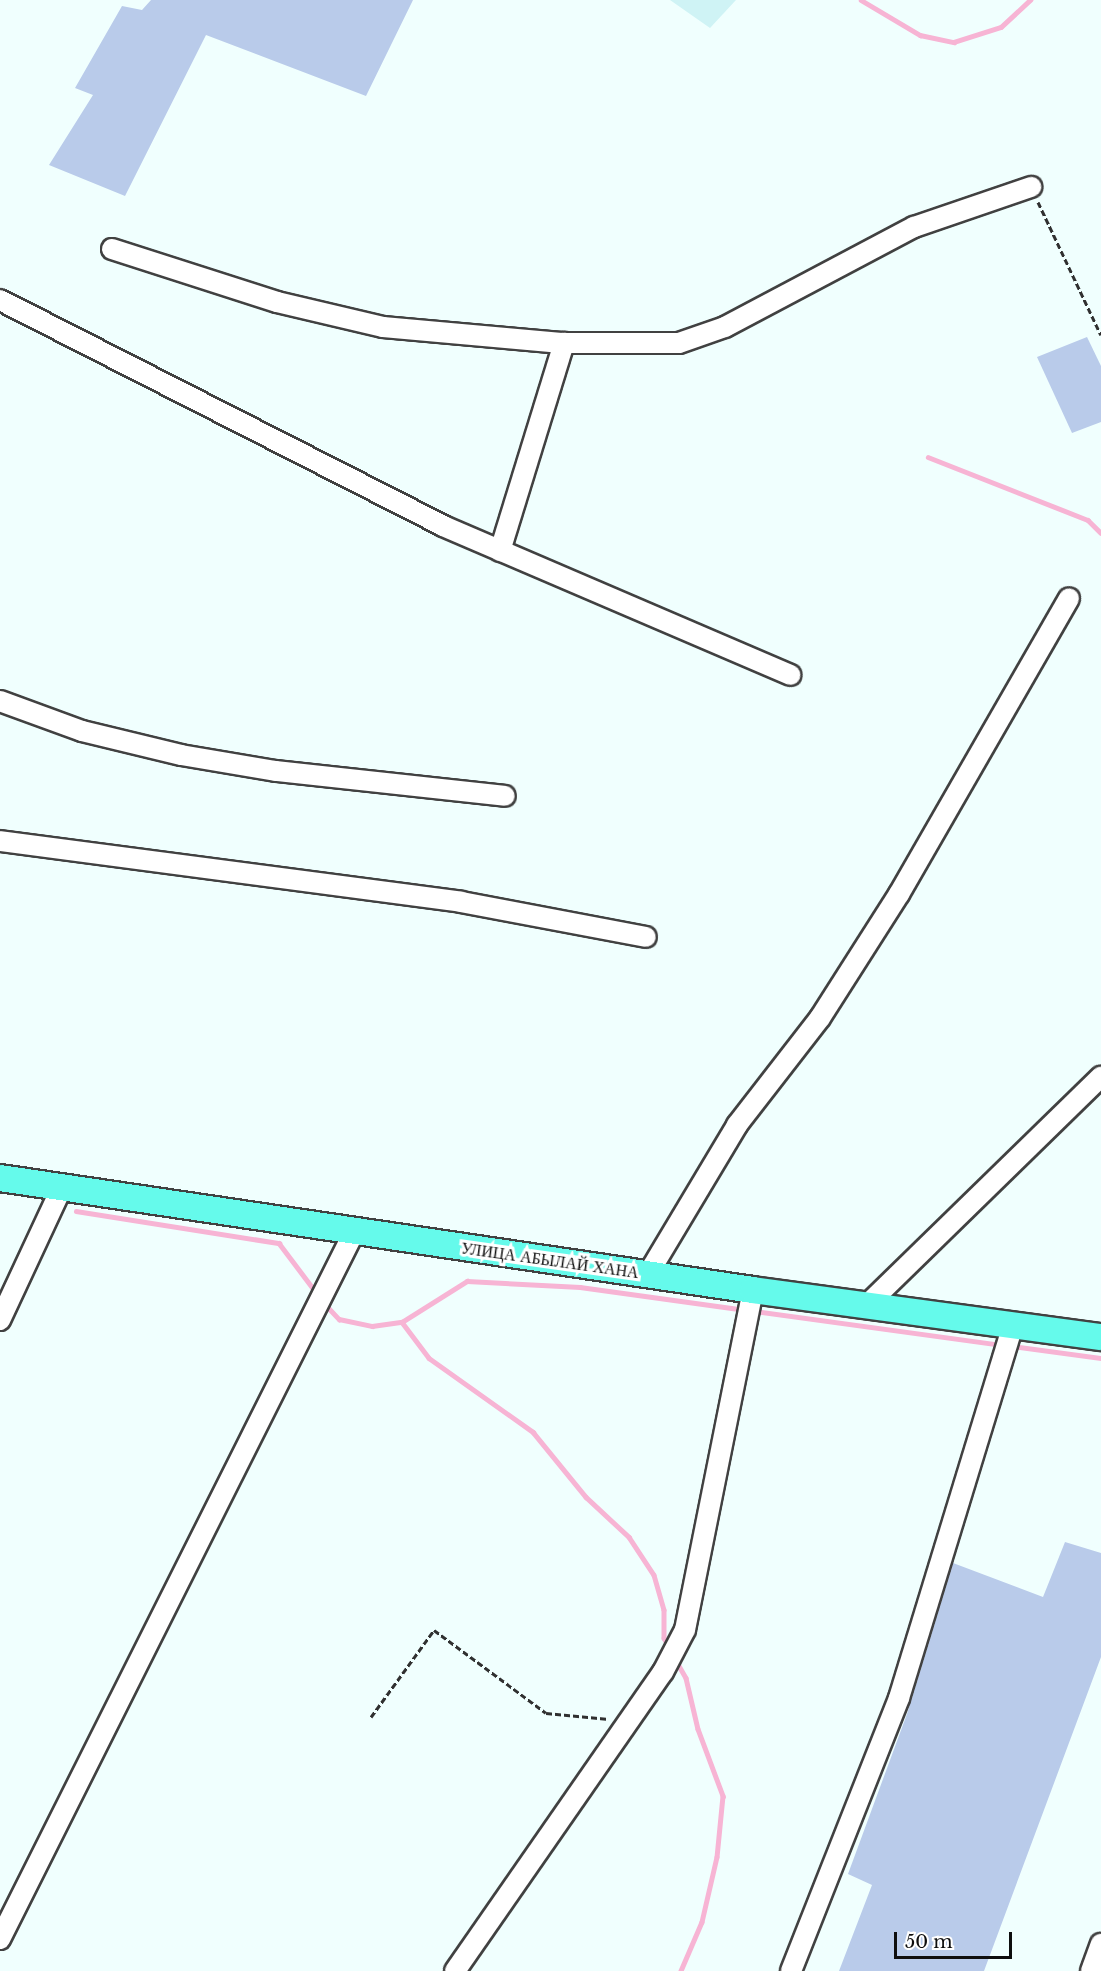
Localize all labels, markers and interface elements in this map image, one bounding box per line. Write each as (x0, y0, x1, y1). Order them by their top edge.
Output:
street label: УЛИЦА АБЫЛАЙ ХАНА (460, 1238, 640, 1282)
scale bar (897, 1920, 1016, 1958)
text: 50 m (905, 1931, 953, 1953)

